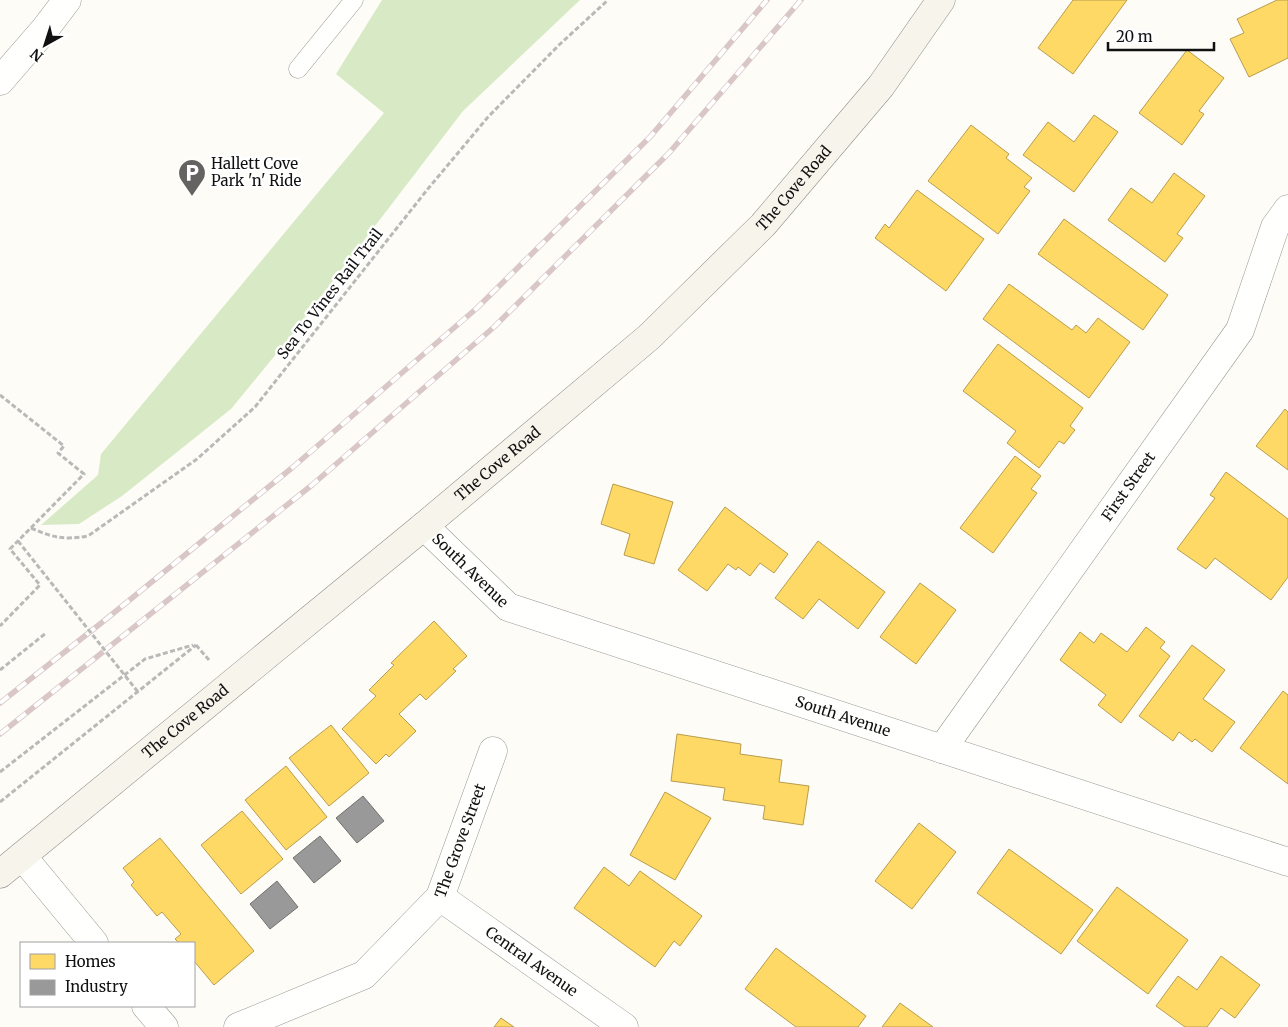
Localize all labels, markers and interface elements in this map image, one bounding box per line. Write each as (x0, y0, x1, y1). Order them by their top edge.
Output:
north arrow (20, 20, 70, 70)
scale bar (1108, 20, 1214, 52)
text: 20 m (1116, 27, 1153, 46)
text: N (27, 45, 47, 66)
street label: The Cove Road (752, 142, 835, 235)
place label: Hallett Cove Park 'n' Ride (211, 154, 301, 190)
parking icon: Hallett Cove Park 'n' Ride (177, 158, 207, 197)
street label: Sea To Vines Rail Trail (273, 224, 387, 363)
street label: The Cove Road (451, 422, 544, 505)
street label: First Street (1097, 448, 1159, 524)
street label: South Avenue (428, 529, 513, 611)
street label: The Cove Road (138, 680, 232, 762)
street label: South Avenue (793, 692, 893, 740)
street label: The Grove Street (430, 781, 489, 900)
street label: Central Avenue (482, 922, 582, 1000)
legend (20, 942, 195, 1007)
text: Homes (65, 952, 116, 971)
text: Industry (65, 977, 128, 996)

